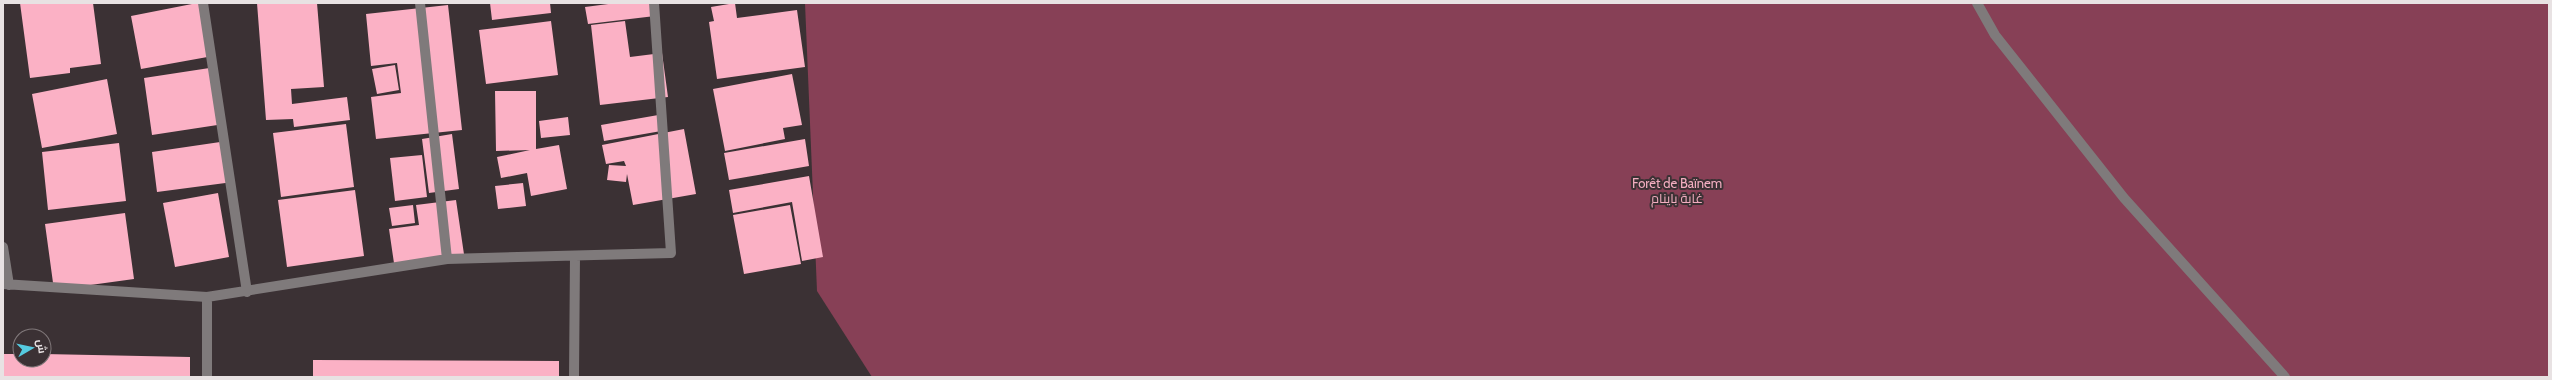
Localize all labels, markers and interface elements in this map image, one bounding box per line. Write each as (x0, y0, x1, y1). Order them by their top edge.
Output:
park label: Forêt de Baïnem غابة باينام (1632, 175, 1722, 208)
north arrow (12, 328, 52, 368)
text: ش (34, 338, 50, 355)

